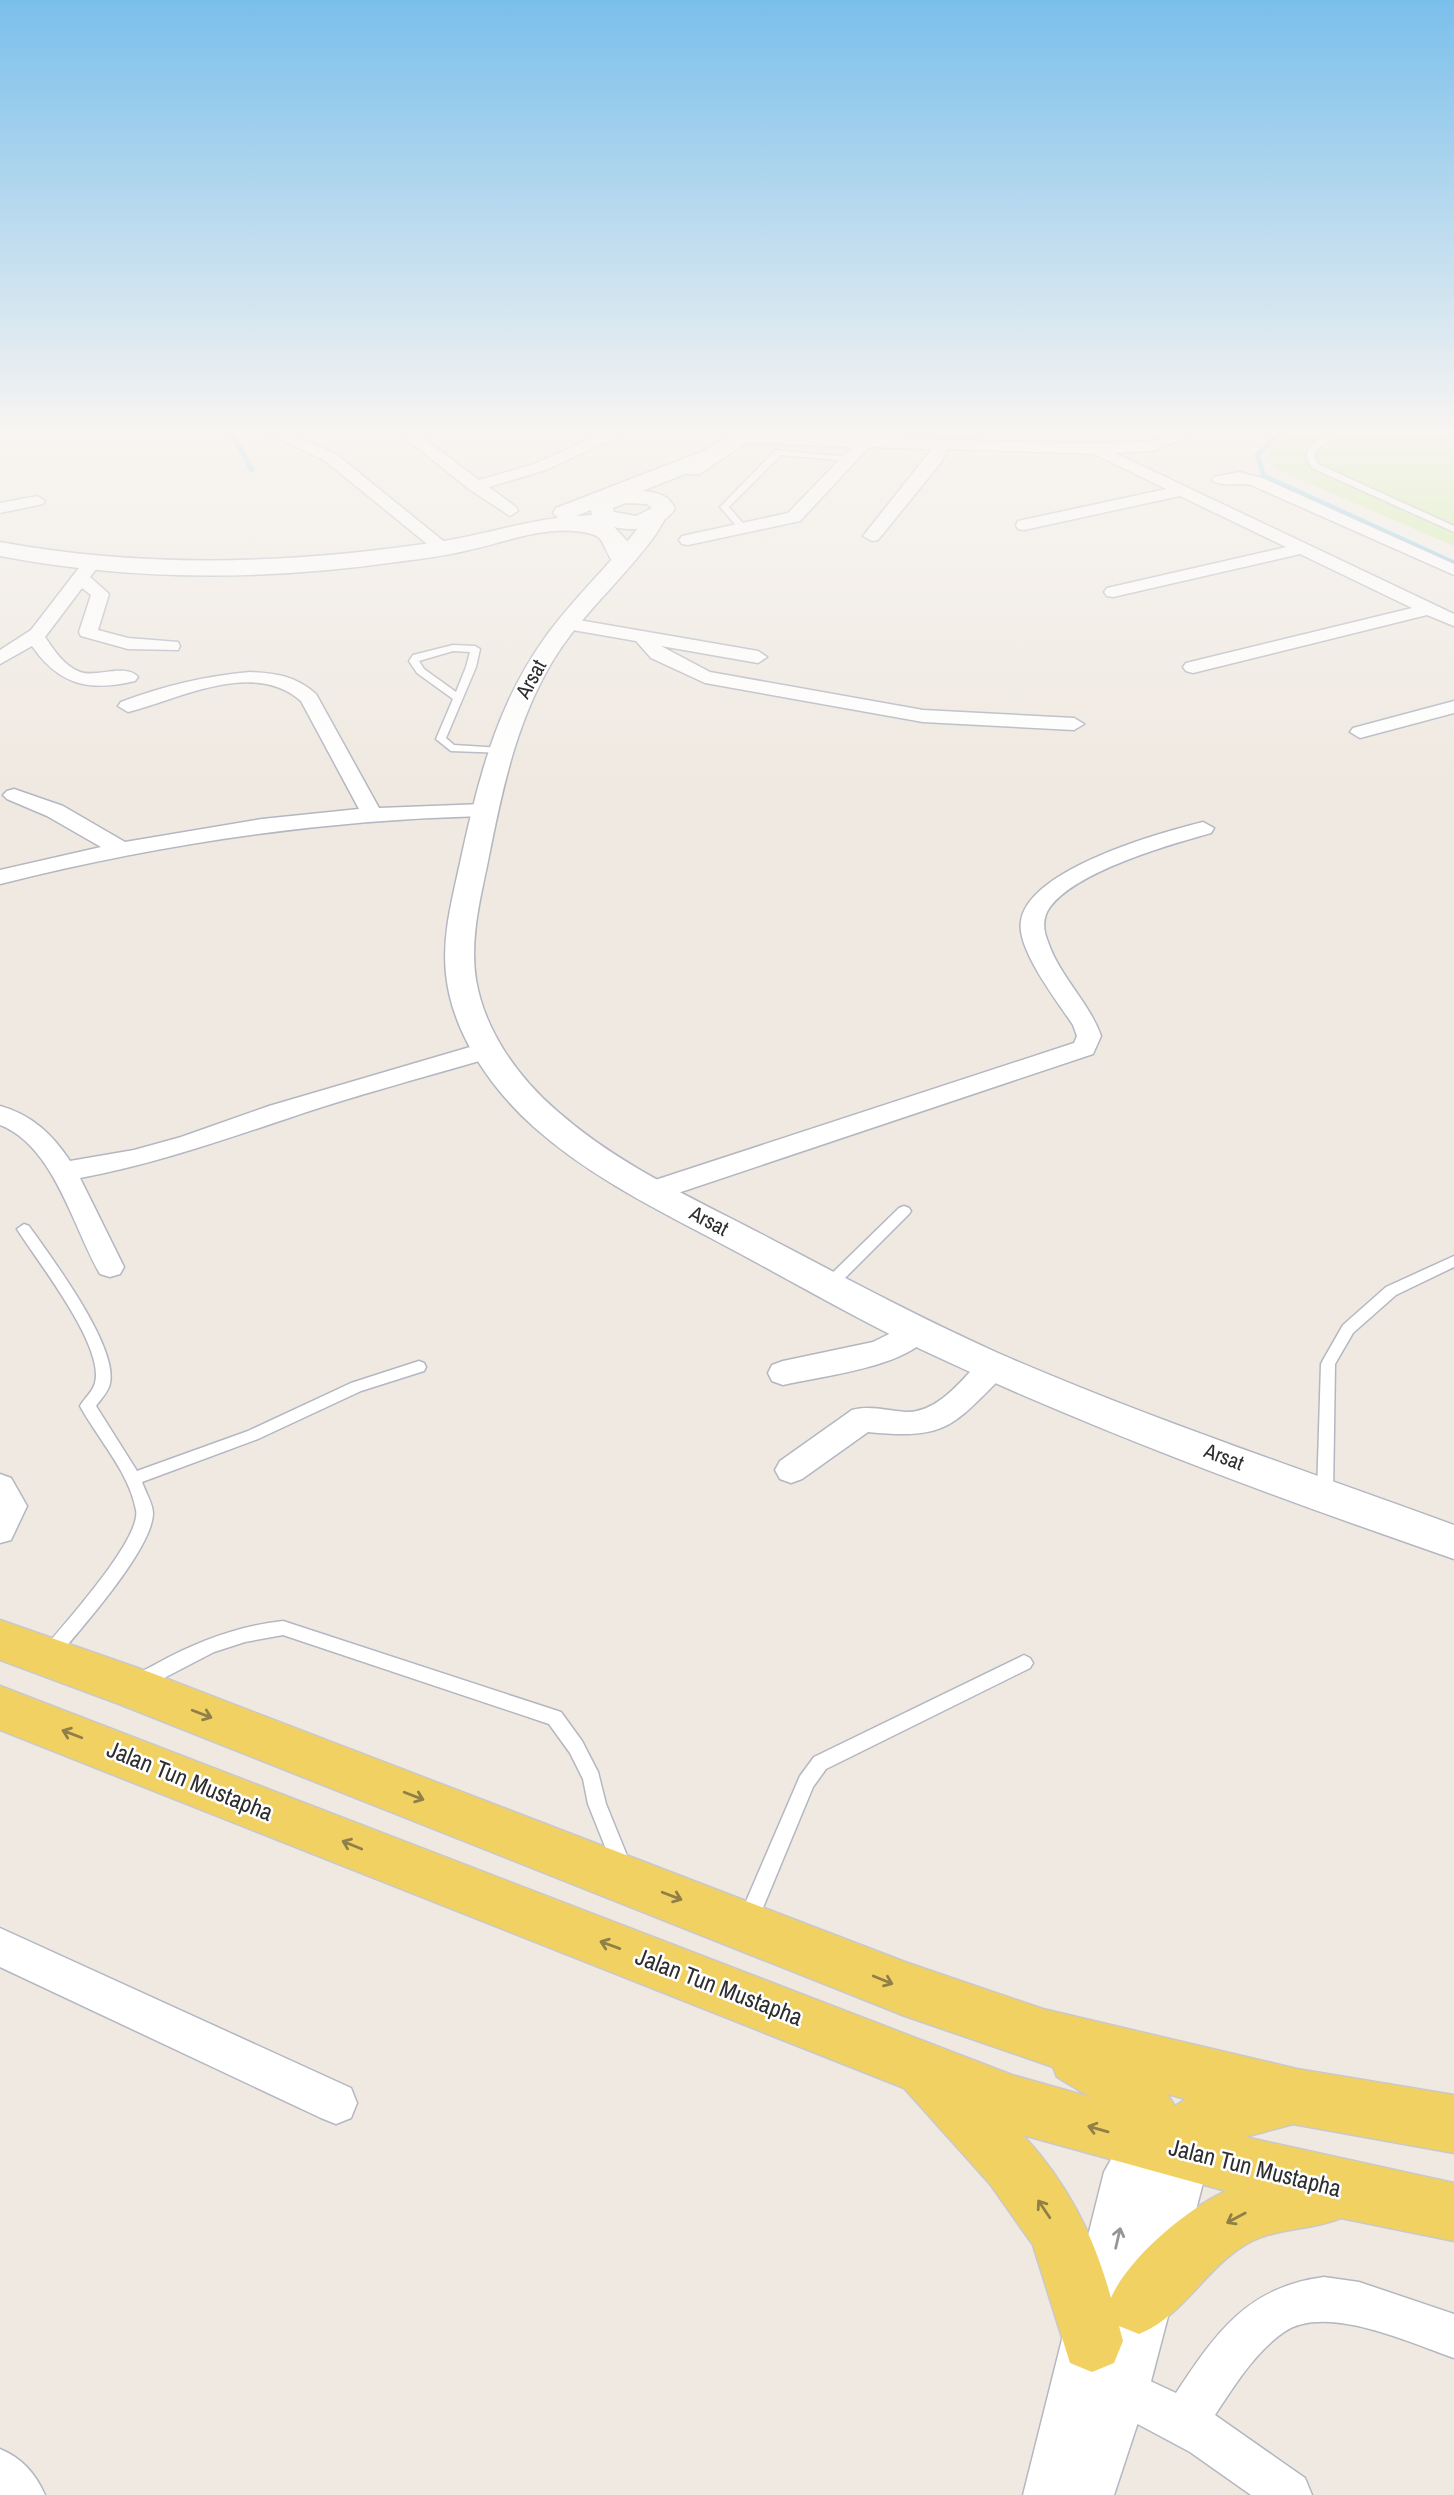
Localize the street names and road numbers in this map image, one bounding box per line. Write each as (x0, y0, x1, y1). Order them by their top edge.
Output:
street label: Arsat (508, 654, 553, 704)
street label: Arsat (684, 1198, 734, 1243)
street label: Arsat (1199, 1435, 1248, 1477)
street label: Jalan Tun Mustapha (103, 1732, 278, 1828)
street label: Jalan Tun Mustapha (631, 1940, 807, 2033)
street label: Jalan Tun Mustapha (1166, 2130, 1345, 2204)

